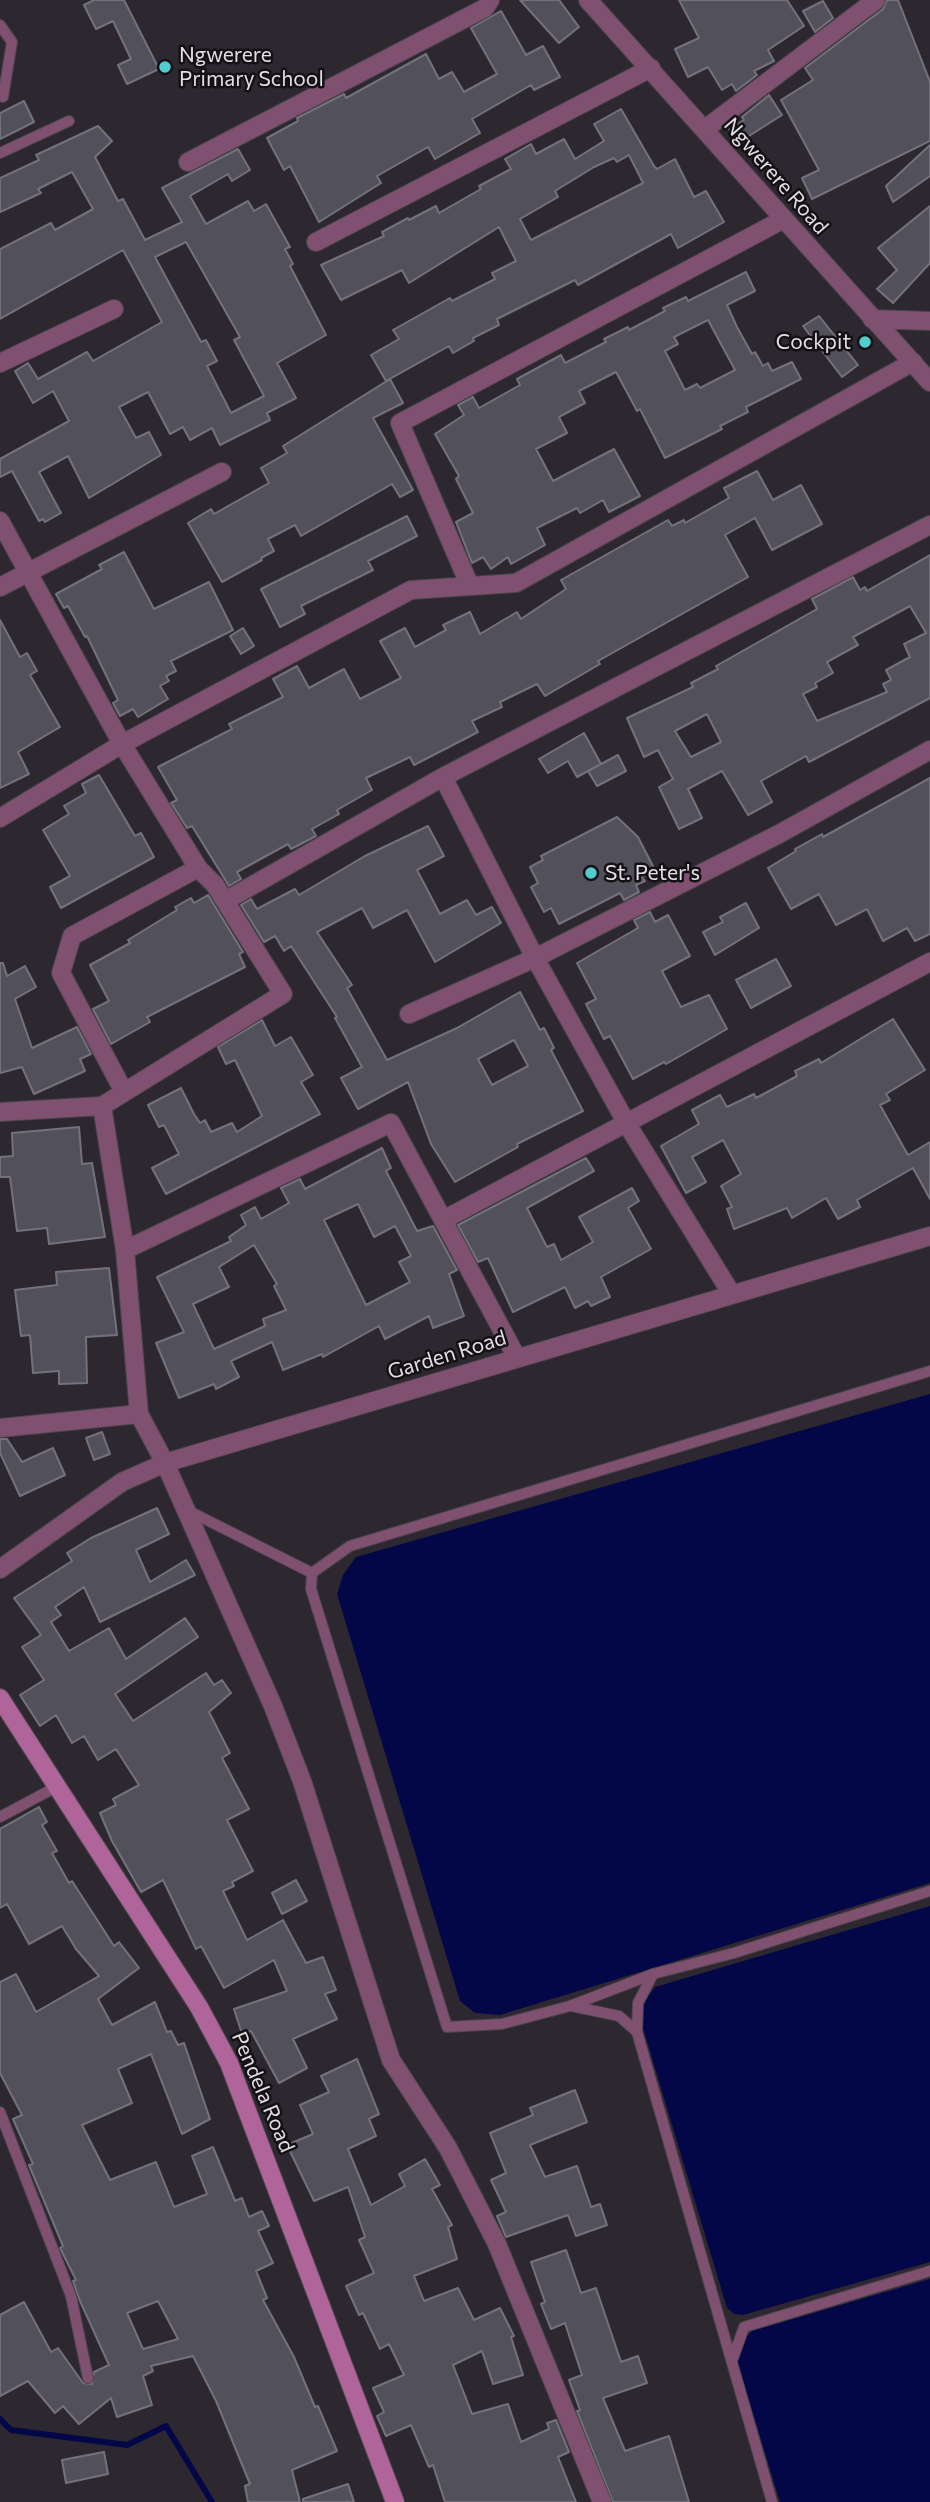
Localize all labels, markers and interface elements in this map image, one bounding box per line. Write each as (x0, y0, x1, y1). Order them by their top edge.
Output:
place label: Ngwerere Primary School (179, 42, 324, 92)
marker: Ngwerere Primary School (157, 59, 173, 75)
street label: Ngwerere Road (719, 113, 833, 239)
place label: Cockpit (776, 329, 851, 355)
marker: Cockpit (857, 334, 873, 350)
place label: St. Peter's (605, 860, 700, 886)
marker: St. Peter's (583, 865, 599, 881)
street label: Garden Road (385, 1325, 509, 1385)
street label: Pendela Road (226, 2028, 300, 2156)

